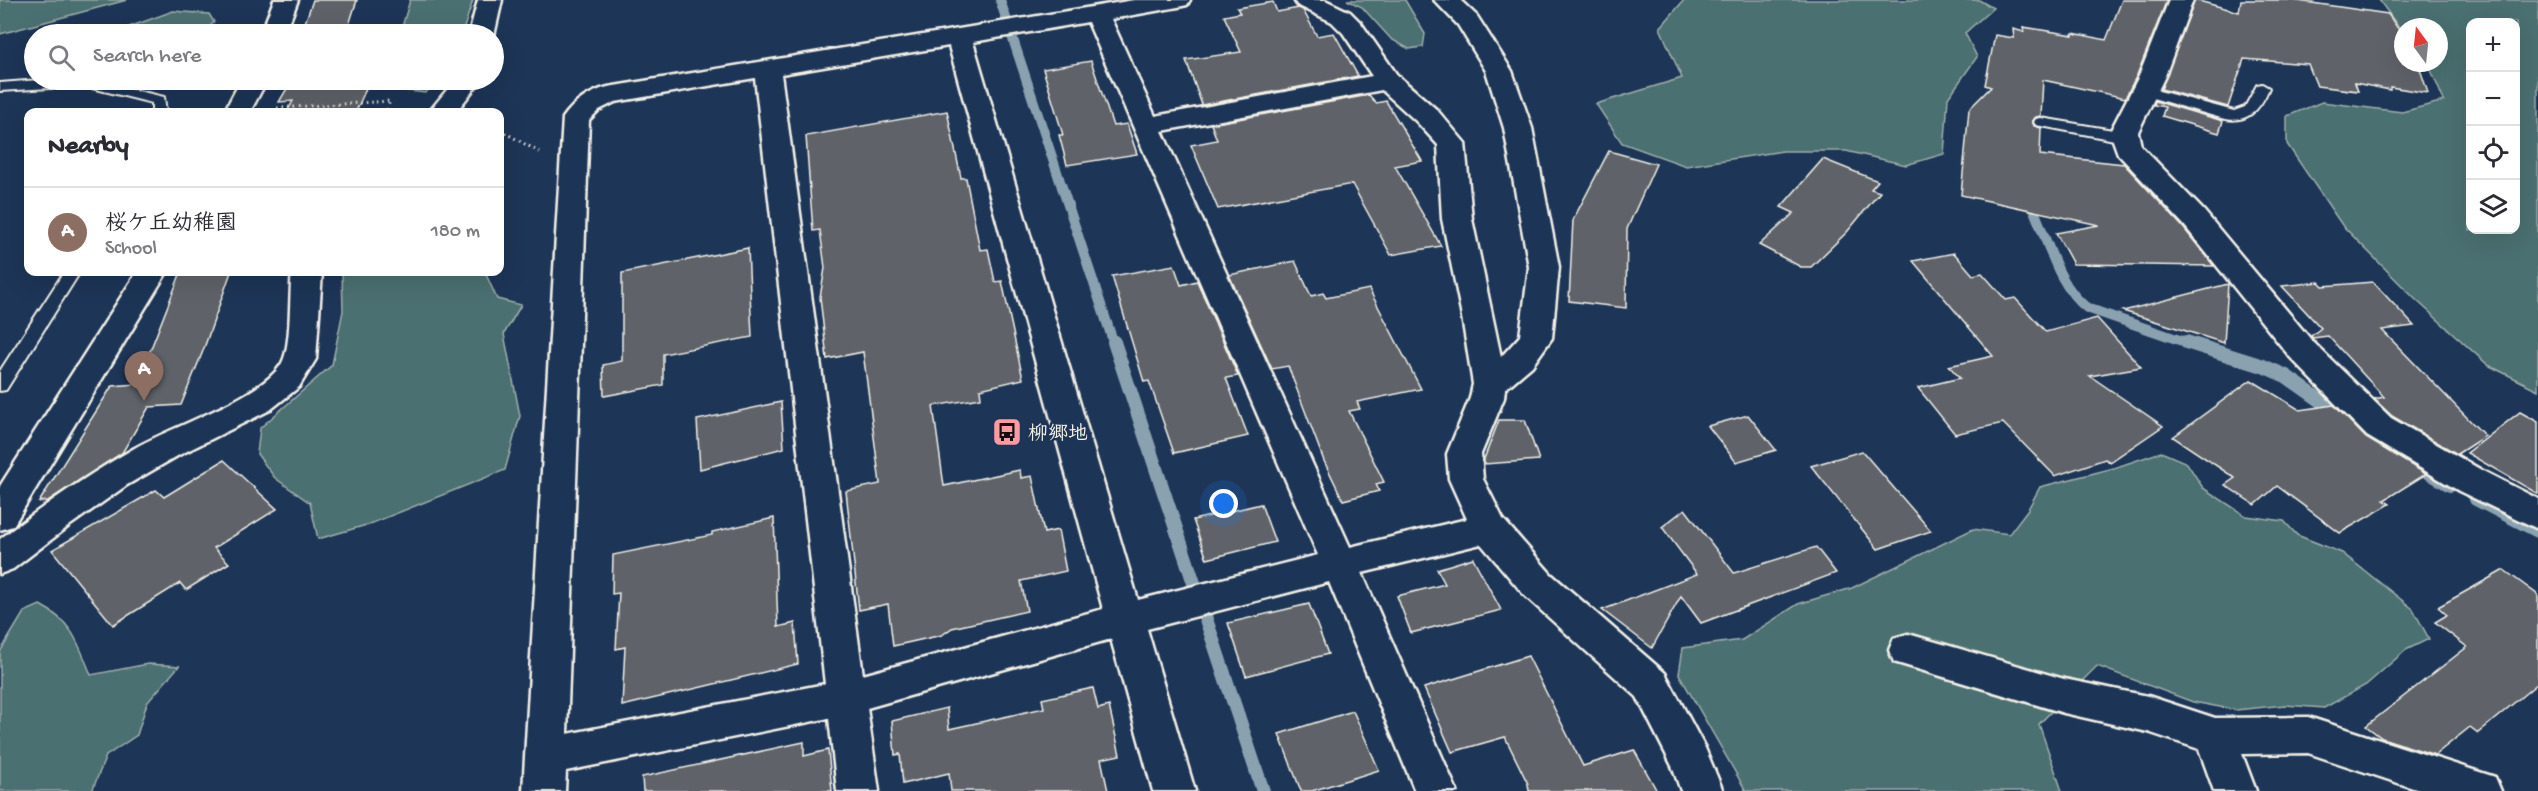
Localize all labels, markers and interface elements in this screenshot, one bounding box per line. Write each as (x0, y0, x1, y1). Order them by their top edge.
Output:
north arrow (2394, 18, 2448, 72)
map controls (2466, 18, 2520, 234)
button: + (2466, 18, 2520, 72)
search box (24, 24, 504, 90)
icon: search (45, 41, 78, 74)
text: Search here (93, 44, 201, 70)
button: − (2466, 72, 2520, 126)
button: locate (2466, 126, 2520, 180)
text: Nearby (48, 132, 129, 163)
button: layers (2466, 180, 2520, 234)
text: 桜ケ丘幼稚園 (105, 212, 237, 238)
text: A (62, 221, 73, 244)
text: 180 m (431, 221, 480, 244)
text: School (105, 238, 157, 261)
pin: A (124, 352, 164, 401)
bus stop icon: 柳郷地 (991, 416, 1023, 448)
place label: 柳郷地 (1028, 423, 1088, 447)
your location (1209, 489, 1238, 518)

